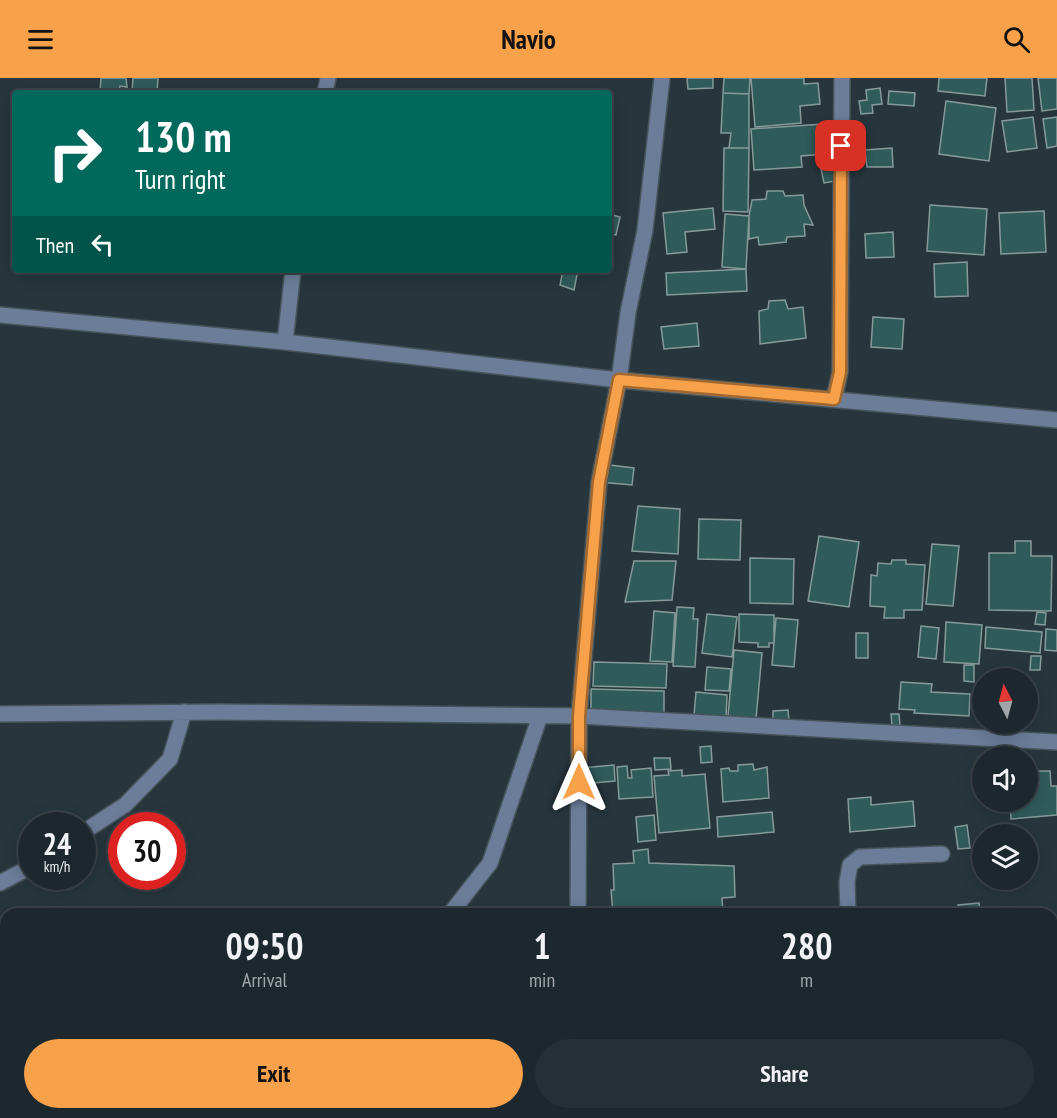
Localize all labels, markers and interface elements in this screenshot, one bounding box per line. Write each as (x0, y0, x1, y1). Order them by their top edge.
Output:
text: Navio (501, 22, 556, 56)
icon: menu (24, 23, 57, 56)
icon: search (1000, 23, 1033, 56)
text: 130 m (135, 109, 232, 164)
icon: right (36, 114, 114, 192)
pin (815, 120, 866, 171)
icon: arrive (824, 129, 857, 162)
text: Turn right (135, 162, 226, 196)
icon: left (86, 228, 119, 261)
text: Then (36, 231, 74, 259)
north arrow (972, 668, 1038, 734)
map controls (972, 668, 1038, 890)
button: sound (972, 746, 1038, 812)
position arrow (547, 750, 611, 814)
speed limit sign: 30 (108, 812, 186, 890)
text: 24 (43, 824, 71, 863)
button: layers (972, 824, 1038, 890)
text: km/h (44, 857, 70, 876)
text: 09:50 (226, 922, 303, 969)
text: 1 (533, 922, 551, 969)
text: 280 (781, 922, 832, 969)
text: Arrival (242, 967, 287, 993)
text: min (529, 967, 555, 993)
text: m (800, 967, 813, 993)
button: Exit (24, 1039, 523, 1108)
button: Share (535, 1039, 1034, 1108)

